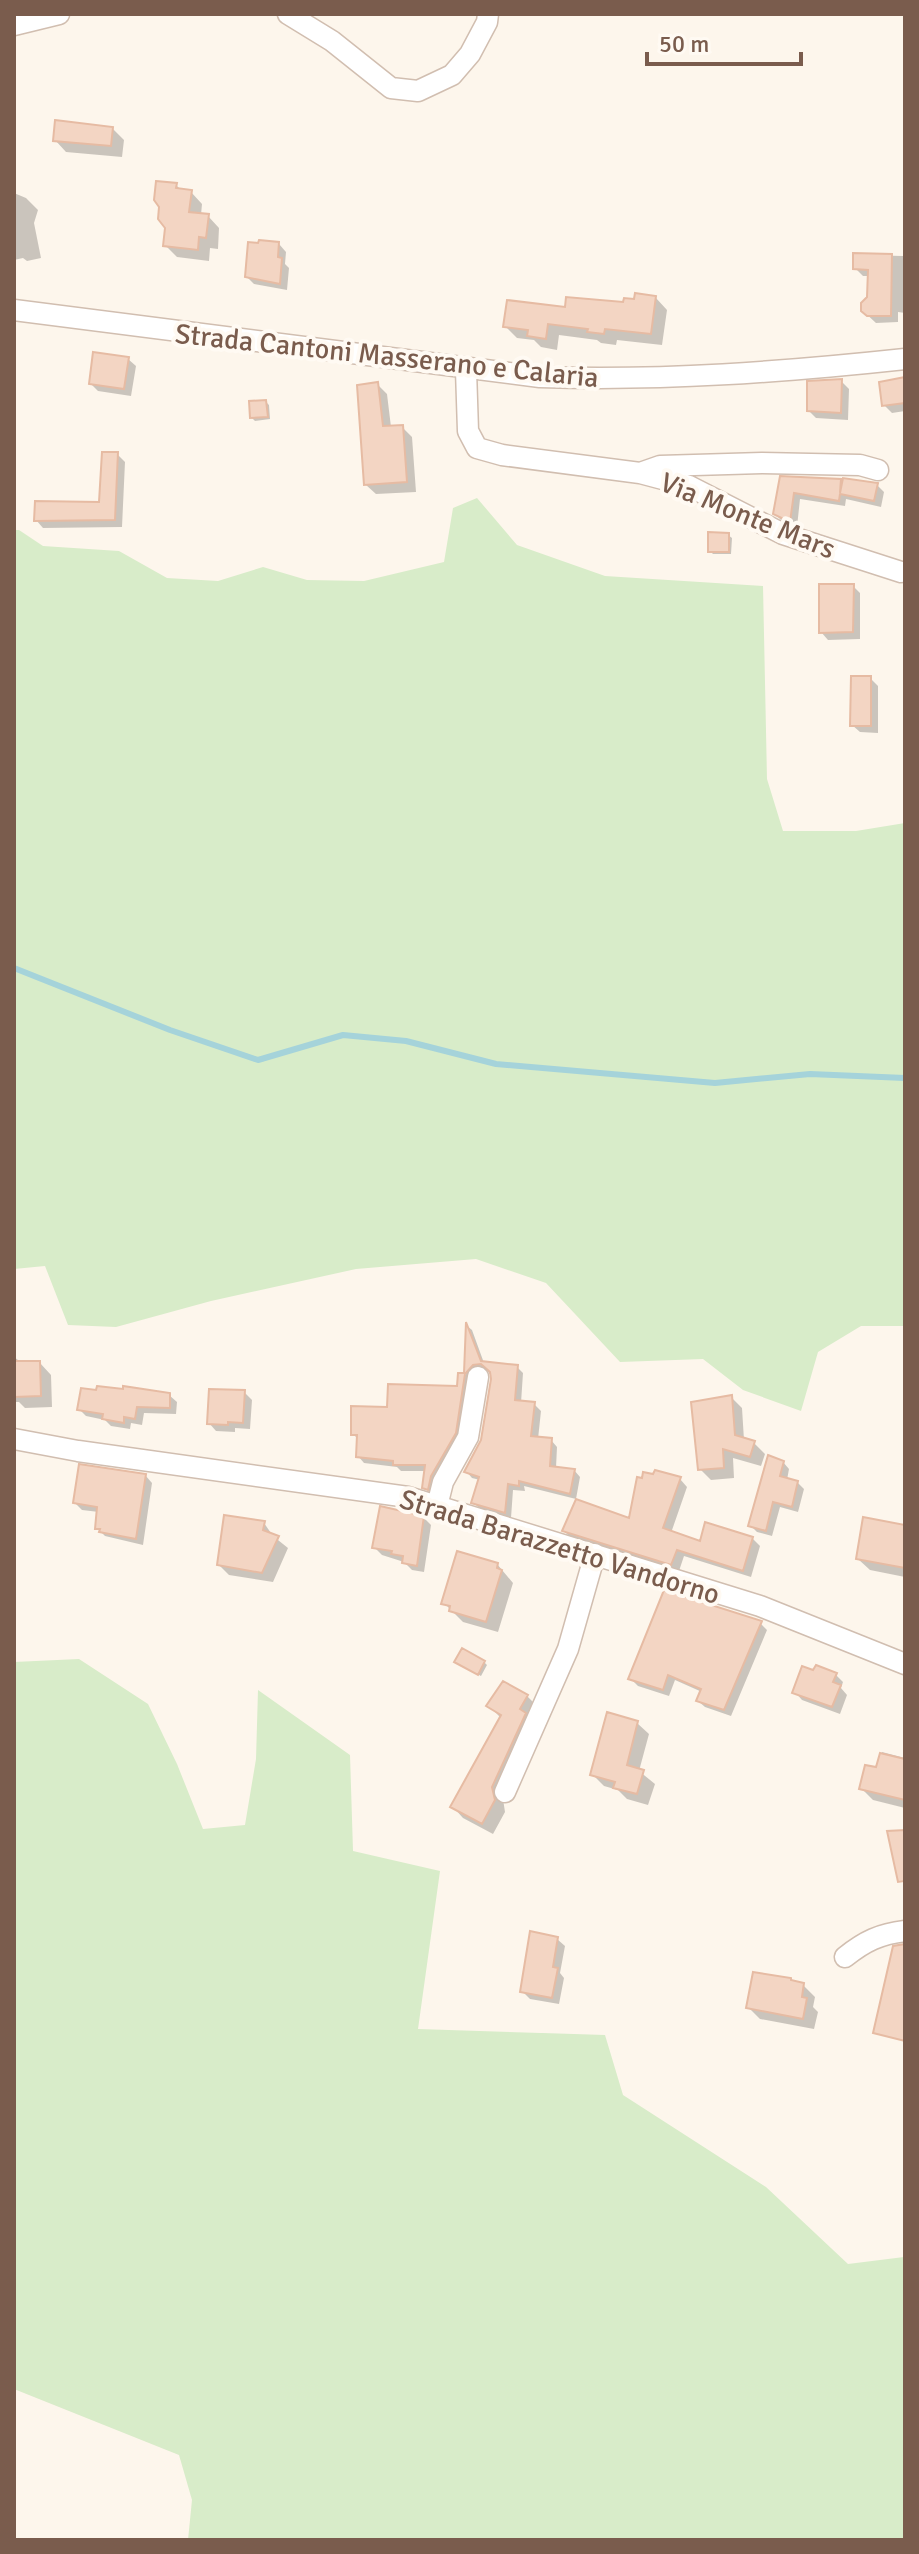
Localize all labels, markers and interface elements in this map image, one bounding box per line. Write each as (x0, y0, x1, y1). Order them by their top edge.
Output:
scale bar (647, 16, 801, 66)
text: 50 m (659, 29, 709, 59)
street label: Strada Cantoni Masserano e Calaria (173, 317, 600, 395)
street label: Via Monte Mars (655, 465, 840, 566)
street label: Strada Barazzetto Vandorno (396, 1482, 724, 1612)

